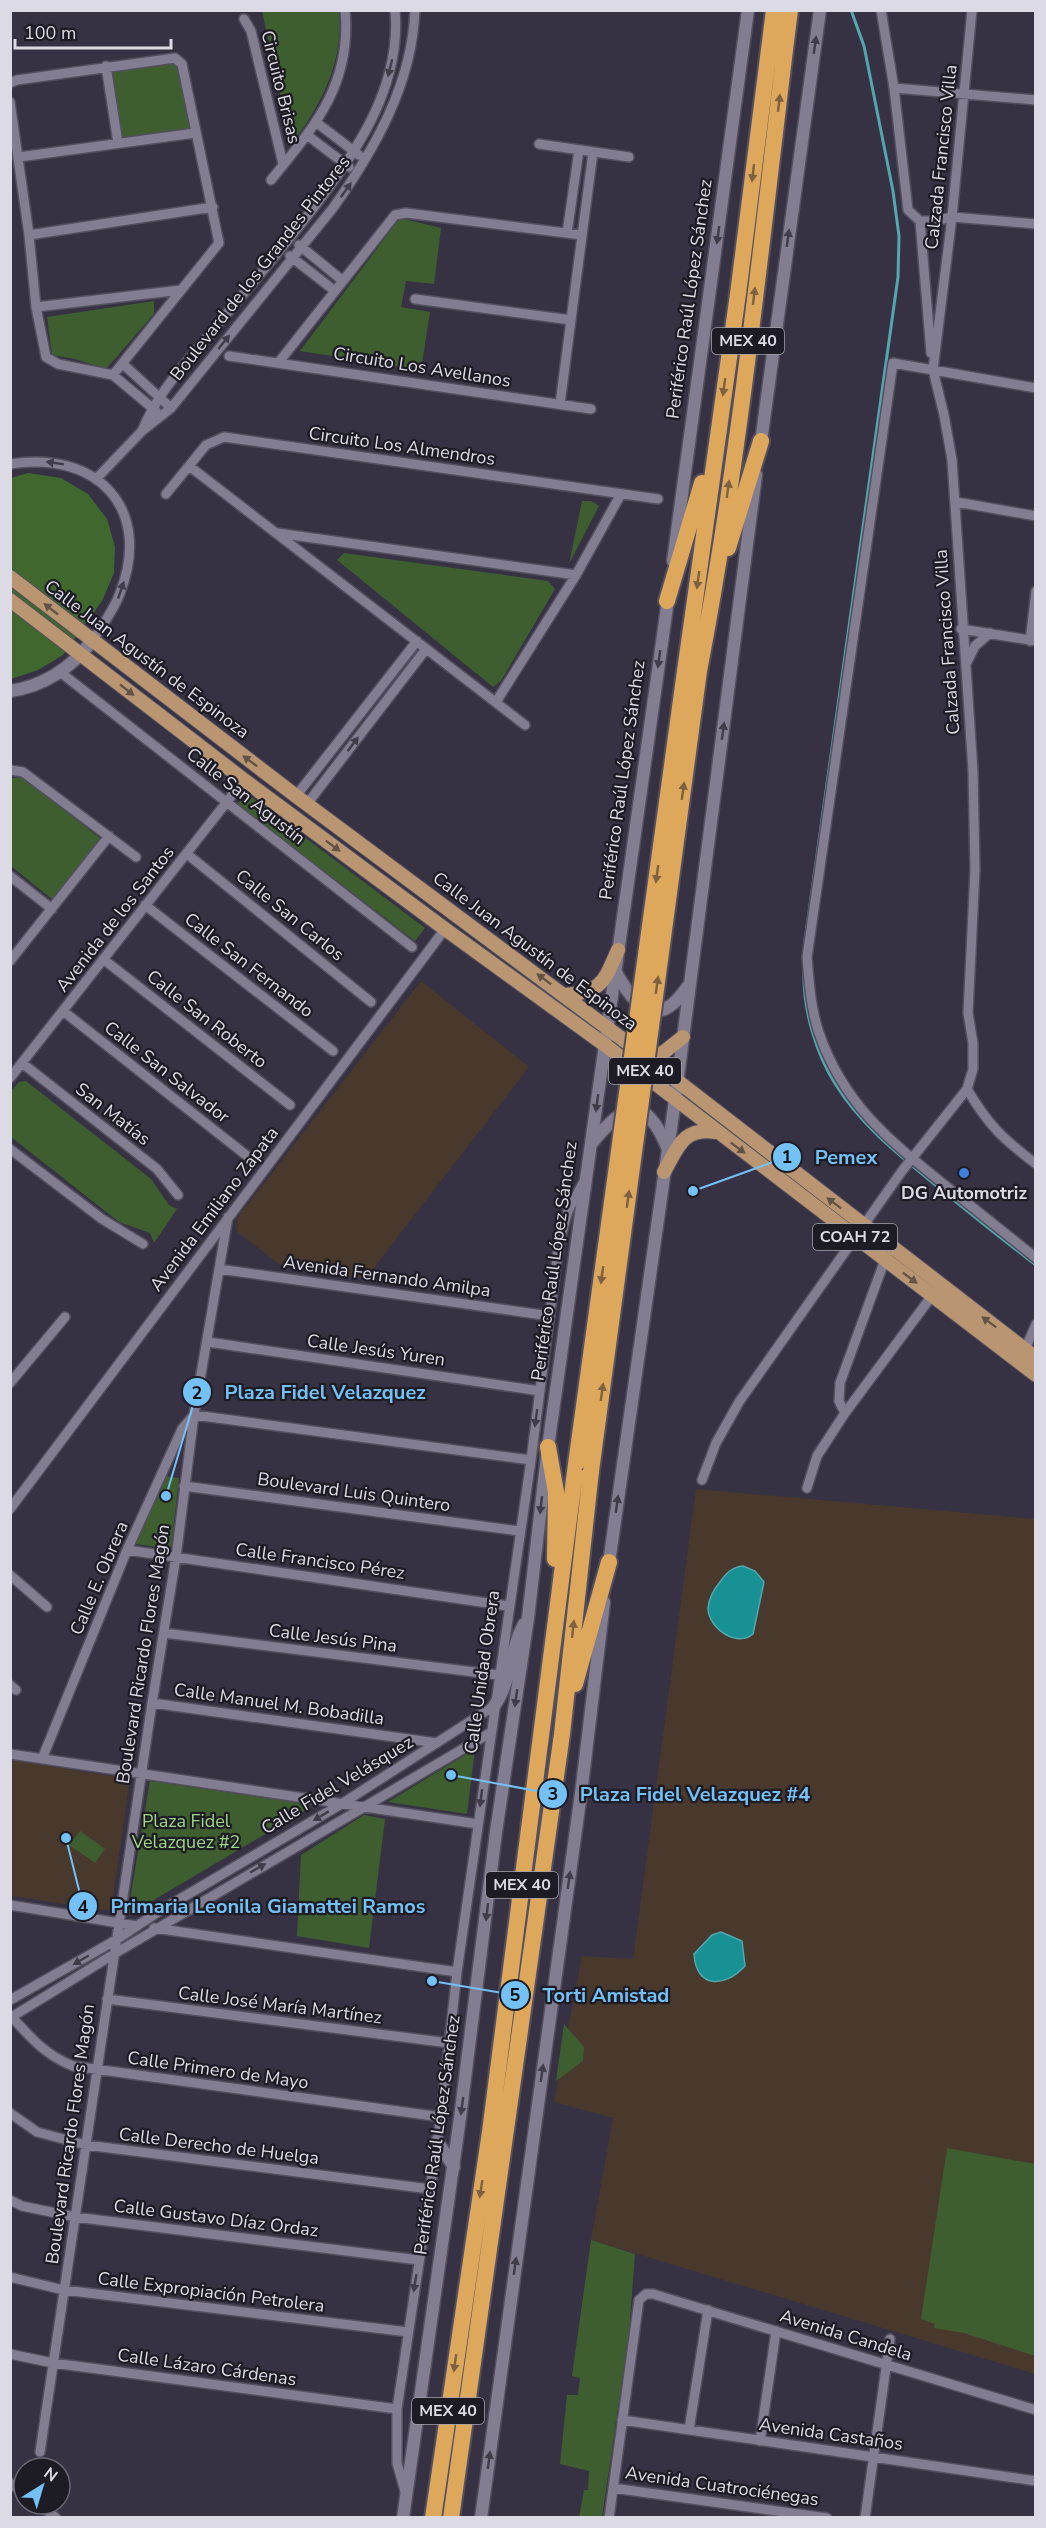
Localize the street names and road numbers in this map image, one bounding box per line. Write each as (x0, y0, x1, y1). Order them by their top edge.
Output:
street label: Circuito Brisas (255, 28, 307, 146)
street label: Calzada Francisco Villa (919, 63, 963, 251)
street label: Boulevard de los Grandes Pintores (165, 151, 355, 385)
street label: Periférico Raúl López Sánchez (660, 178, 718, 420)
road number: MEX 40 (712, 328, 784, 354)
street label: Circuito Los Avellanos (331, 341, 513, 393)
street label: Circuito Los Almendros (307, 421, 497, 471)
street label: Calzada Francisco Villa (929, 549, 965, 735)
street label: Calle Juan Agustín de Espinoza (40, 574, 254, 744)
street label: Periférico Raúl López Sánchez (593, 659, 651, 901)
street label: Calle San Agustín (182, 742, 310, 850)
street label: Avenida de los Santos (50, 841, 180, 997)
street label: Calle San Carlos (231, 864, 349, 966)
street label: Calle Juan Agustín de Espinoza (428, 866, 642, 1036)
street label: Calle San Fernando (180, 907, 318, 1023)
street label: Calle San Roberto (142, 964, 272, 1074)
street label: Calle San Salvador (99, 1015, 235, 1129)
road number: MEX 40 (609, 1058, 681, 1084)
street label: San Matías (71, 1077, 155, 1151)
street label: Avenida Emiliano Zapata (144, 1122, 284, 1296)
street label: Periférico Raúl López Sánchez (525, 1140, 583, 1382)
road number: COAH 72 (813, 1224, 897, 1250)
street label: Avenida Fernando Amilpa (282, 1250, 492, 1302)
street label: Calle Jesús Yuren (305, 1328, 447, 1372)
street label: Boulevard Luis Quintero (256, 1467, 452, 1517)
street label: Calle E. Obrera (64, 1517, 134, 1639)
street label: Boulevard Ricardo Flores Magón (111, 1522, 175, 1786)
street label: Calle Francisco Pérez (234, 1537, 406, 1585)
street label: Calle Unidad Obrera (459, 1589, 505, 1755)
street label: Calle Jesús Pina (268, 1618, 398, 1658)
street label: Calle Manuel M. Bobadilla (172, 1677, 386, 1731)
street label: Calle Fidel Velásquez (257, 1730, 417, 1840)
road number: MEX 40 (486, 1872, 558, 1898)
street label: Calle José María Martínez (177, 1981, 383, 2029)
street label: Boulevard Ricardo Flores Magón (40, 2002, 100, 2266)
street label: Periférico Raúl López Sánchez (408, 2014, 466, 2256)
street label: Calle Primero de Mayo (126, 2045, 310, 2095)
street label: Calle Derecho de Huelga (118, 2122, 320, 2170)
street label: Calle Gustavo Díaz Ordaz (112, 2194, 320, 2242)
street label: Calle Expropiación Petrolera (96, 2266, 326, 2318)
street label: Avenida Candela (777, 2304, 915, 2366)
street label: Calle Lázaro Cárdenas (116, 2343, 298, 2391)
road number: MEX 40 (412, 2398, 484, 2424)
street label: Avenida Castaños (757, 2412, 905, 2456)
street label: Avenida Cuatrociénegas (624, 2461, 820, 2511)

